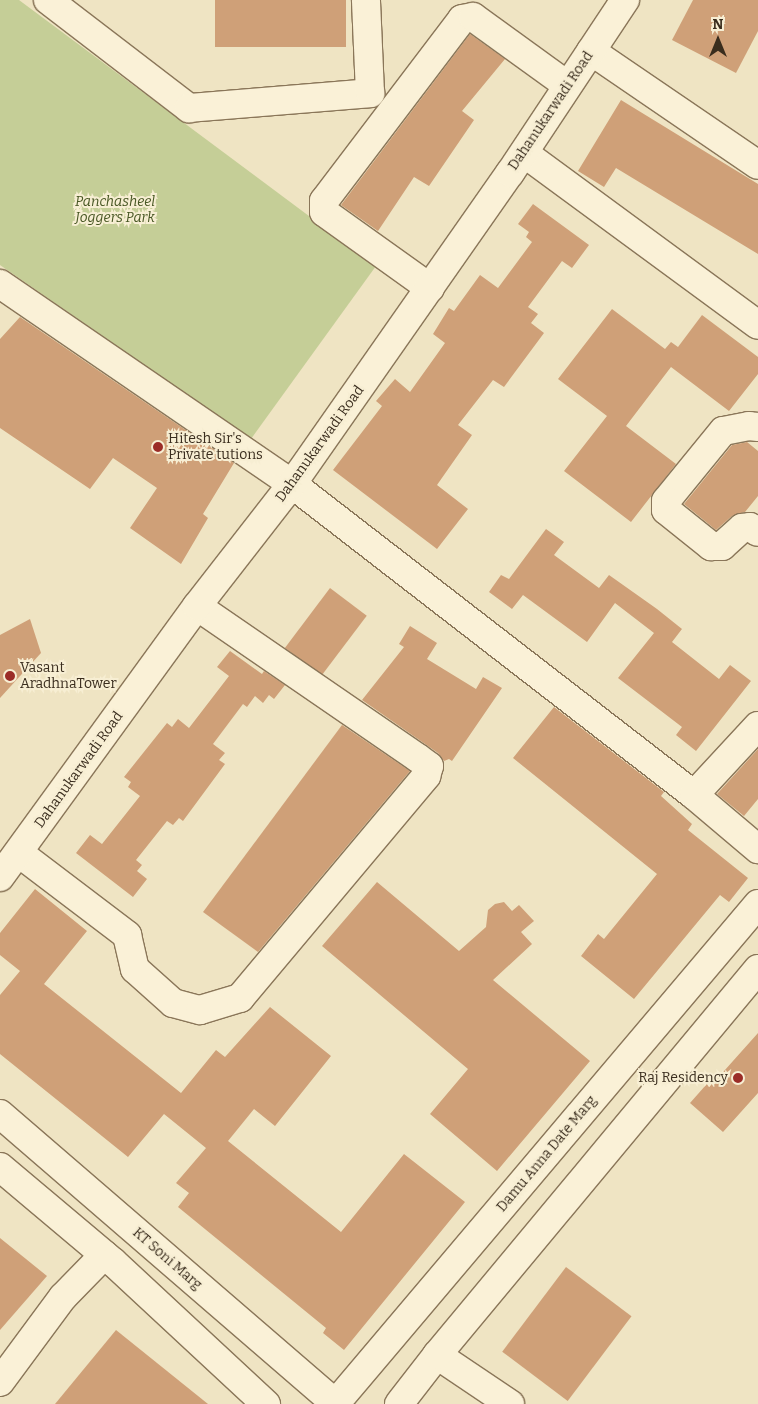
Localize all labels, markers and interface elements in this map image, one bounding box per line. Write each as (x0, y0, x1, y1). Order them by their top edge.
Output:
north arrow (693, 15, 743, 65)
text: N (713, 16, 723, 33)
street label: Dahanukarwadi Road (505, 48, 597, 174)
park label: Panchasheel Joggers Park (75, 194, 155, 226)
street label: Dahanukarwadi Road (272, 383, 368, 505)
place label: Hitesh Sir's Private tutions (168, 431, 263, 464)
marker: Hitesh Sir's Private tutions (152, 441, 164, 453)
place label: Vasant AradhnaTower (20, 660, 117, 692)
marker: Vasant AradhnaTower (4, 670, 16, 682)
street label: Dahanukarwadi Road (31, 709, 127, 831)
place label: Raj Residency (638, 1070, 728, 1086)
marker: Raj Residency (732, 1072, 744, 1084)
street label: Damu Anna Date Marg (493, 1093, 601, 1215)
street label: KT Soni Marg (129, 1224, 205, 1294)

